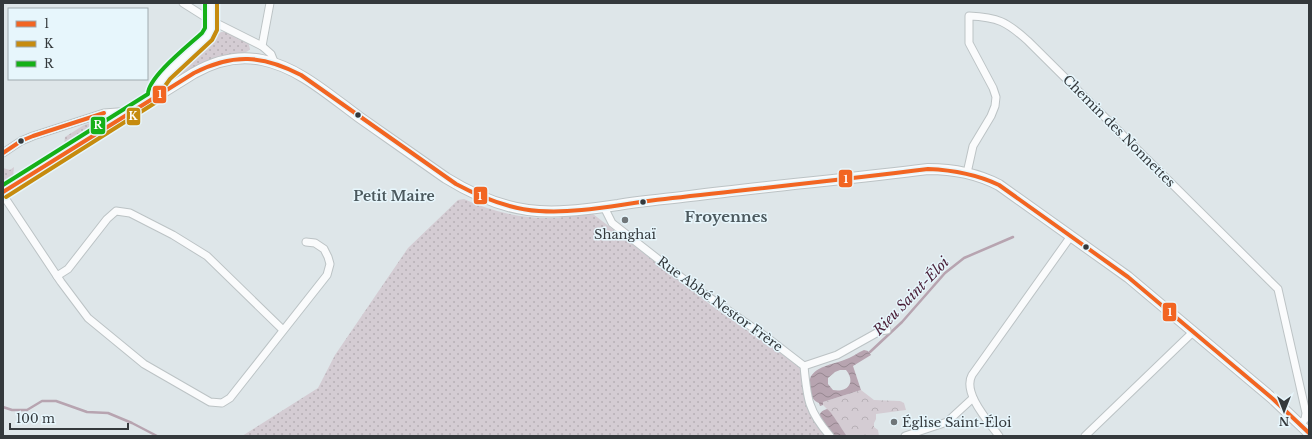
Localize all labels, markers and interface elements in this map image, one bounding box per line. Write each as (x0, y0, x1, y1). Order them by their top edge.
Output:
legend (8, 8, 148, 80)
text: 1 (44, 16, 49, 31)
text: K (44, 36, 54, 51)
text: R (44, 56, 54, 71)
street label: Chemin des Nonnettes (1059, 71, 1179, 191)
line badge: 1 (152, 85, 167, 104)
text: 1 (158, 87, 163, 101)
line badge: K (126, 107, 141, 126)
text: K (128, 109, 138, 123)
unlabelled marker (353, 110, 363, 120)
line badge: R (90, 116, 106, 135)
text: R (94, 118, 104, 132)
unlabelled marker (16, 136, 26, 146)
line badge: 1 (838, 169, 853, 188)
text: 1 (844, 172, 849, 186)
line badge: 1 (473, 186, 488, 205)
district label: Petit Maire (353, 187, 435, 205)
text: 1 (478, 189, 483, 203)
unlabelled marker (638, 197, 648, 207)
district label: Froyennes (685, 207, 768, 226)
marker: Shanghaï (620, 215, 630, 225)
place label: Shanghaï (594, 226, 656, 243)
unlabelled marker (1081, 242, 1091, 252)
street label: Rue Abbé Nestor Frère (654, 253, 786, 355)
water label: Rieu Saint-Éloi (869, 253, 953, 340)
line badge: 1 (1162, 302, 1177, 322)
text: 1 (1168, 305, 1173, 319)
north arrow (1264, 391, 1304, 431)
scale bar (10, 405, 128, 431)
text: 100 m (16, 411, 55, 426)
place label: Église Saint-Éloi (902, 414, 1012, 431)
text: N (1278, 414, 1289, 428)
marker: Église Saint-Éloi (889, 417, 899, 427)

